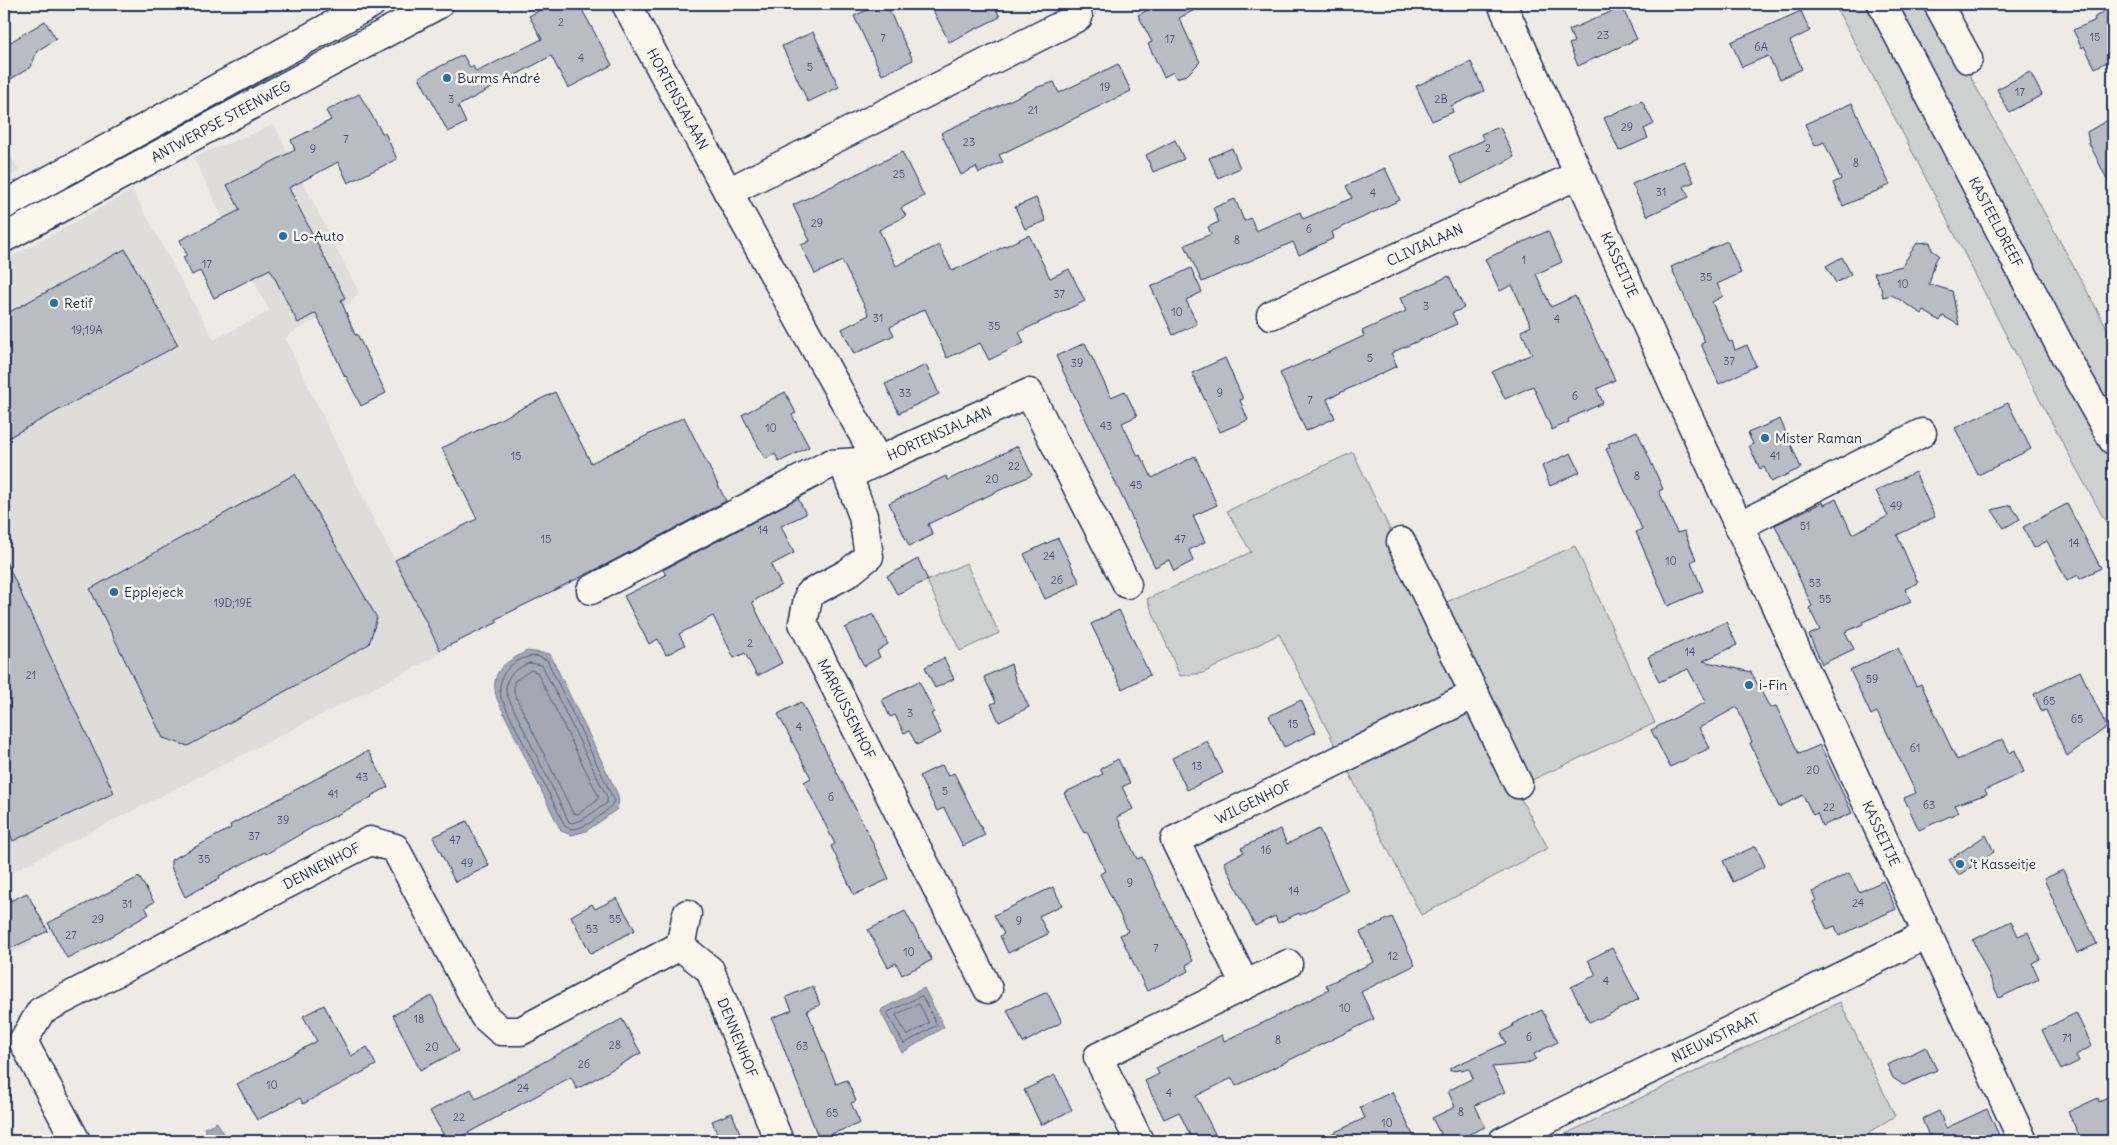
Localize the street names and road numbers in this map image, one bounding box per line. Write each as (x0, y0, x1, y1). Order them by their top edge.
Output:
street label: HORTENSIALAAN (643, 45, 712, 153)
street label: ANTWERPSE STEENWEG (148, 77, 293, 166)
street label: KASTEELDREEF (1965, 174, 2027, 271)
street label: CLIVIALAAN (1384, 220, 1466, 270)
street label: KASSEITJE (1597, 229, 1642, 300)
street label: HORTENSIALAAN (884, 402, 994, 465)
street label: MARKUSSENHOF (814, 656, 879, 762)
street label: WILGENHOF (1212, 776, 1294, 828)
street label: KASSEITJE (1858, 798, 1904, 869)
street label: DENNENHOF (280, 839, 363, 893)
street label: DENNENHOF (713, 995, 761, 1080)
street label: NIEUWSTRAAT (1669, 1009, 1762, 1067)

